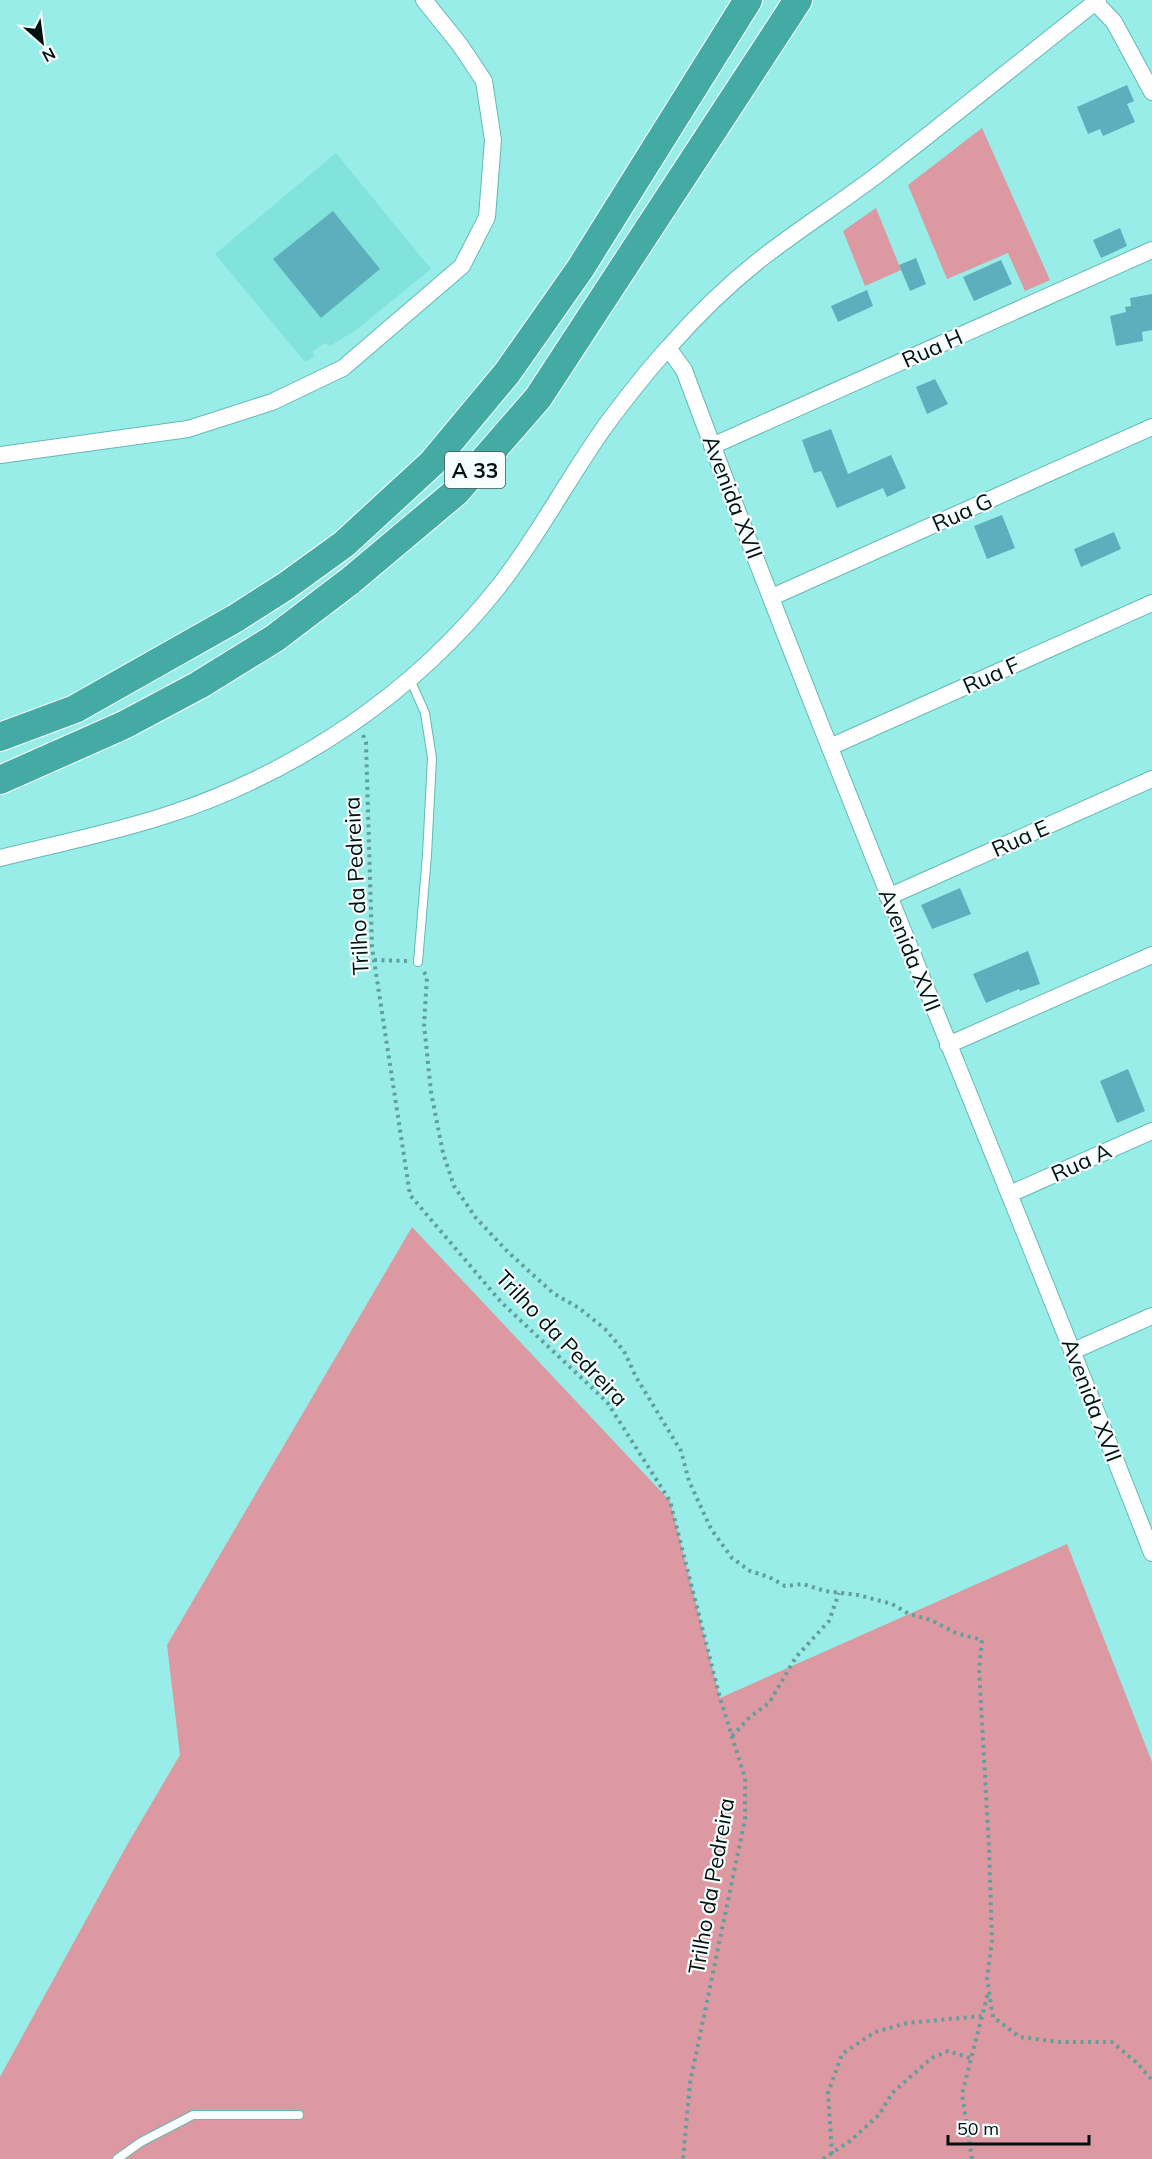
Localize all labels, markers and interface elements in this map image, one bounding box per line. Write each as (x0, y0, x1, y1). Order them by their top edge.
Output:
north arrow (12, 12, 72, 72)
text: N (39, 44, 59, 67)
street label: Rua H (897, 322, 967, 374)
street label: Avenida XVII (697, 431, 769, 563)
road number: A 33 (445, 452, 505, 488)
street label: Rua G (928, 486, 996, 538)
street label: Rua F (958, 650, 1024, 700)
street label: Trilho da Pedreira (337, 796, 375, 976)
street label: Rua E (987, 813, 1053, 863)
street label: Avenida XVII (873, 884, 947, 1016)
street label: Rua A (1047, 1136, 1115, 1188)
street label: Trilho da Pedreira (490, 1264, 634, 1412)
street label: Avenida XVII (1056, 1334, 1128, 1466)
street label: Trilho da Pedreira (682, 1796, 740, 1976)
scale bar (948, 2108, 1089, 2146)
text: 50 m (957, 2117, 999, 2140)

